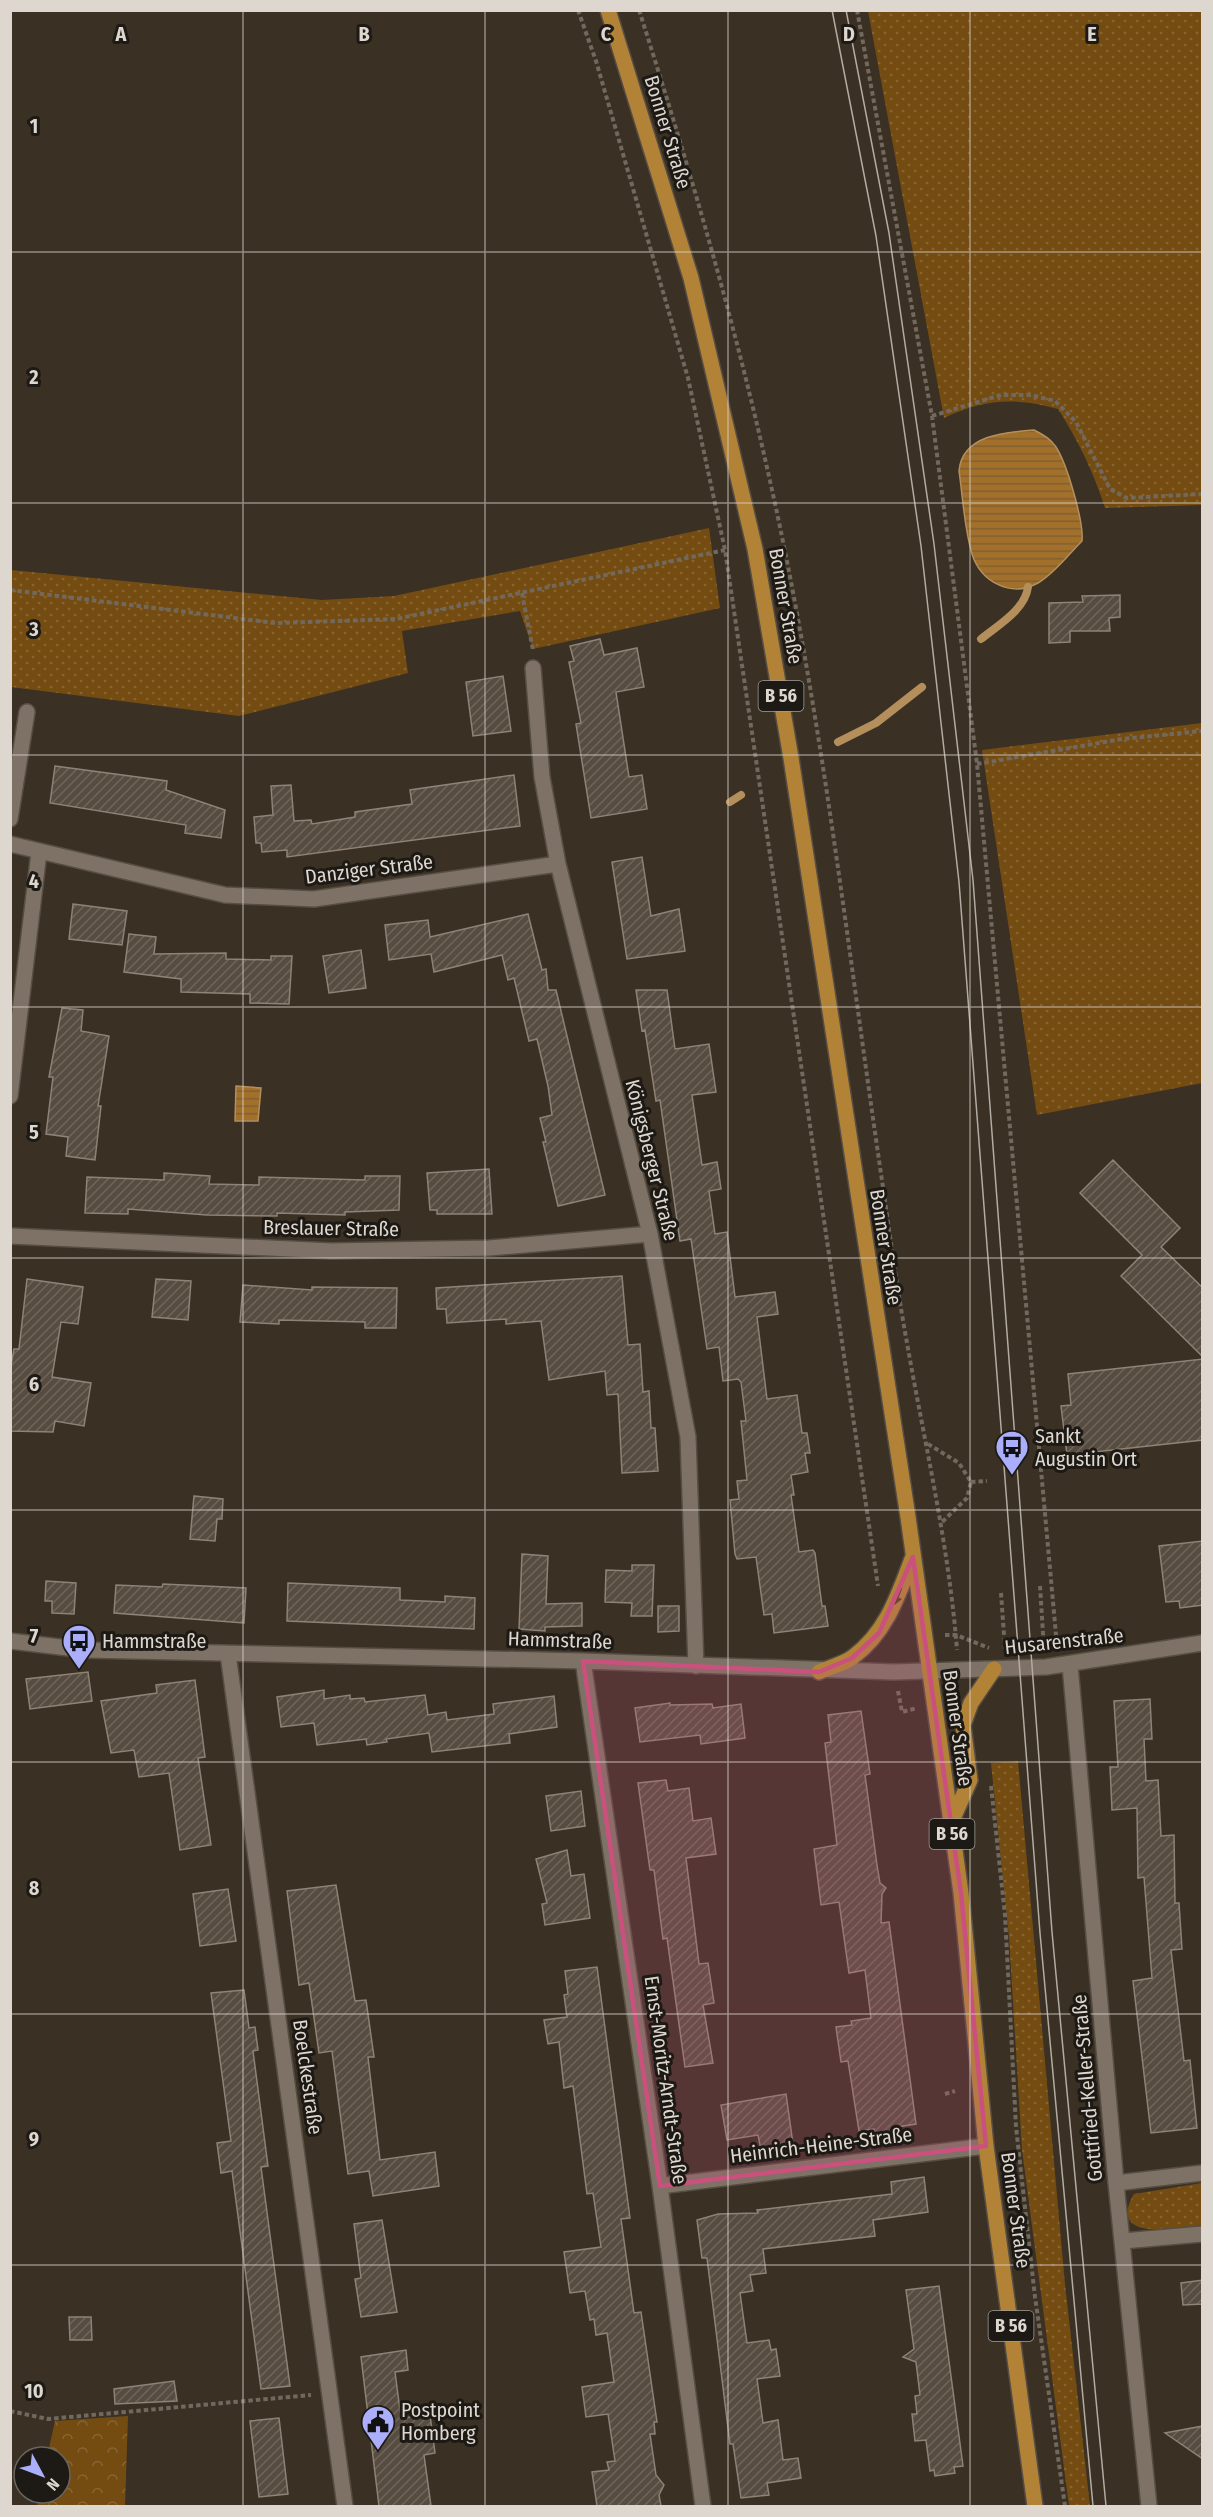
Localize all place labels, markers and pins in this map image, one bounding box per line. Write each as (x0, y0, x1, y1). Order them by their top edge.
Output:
place label: Sankt Augustin Ort (1035, 1424, 1138, 1471)
bus stop icon: Sankt Augustin Ort (994, 1429, 1030, 1476)
bus stop icon: Hammstraße (61, 1623, 97, 1670)
place label: Hammstraße (102, 1629, 207, 1653)
place label: Postpoint Homberg (401, 2398, 480, 2445)
public building icon: Postpoint Homberg (360, 2404, 396, 2451)

